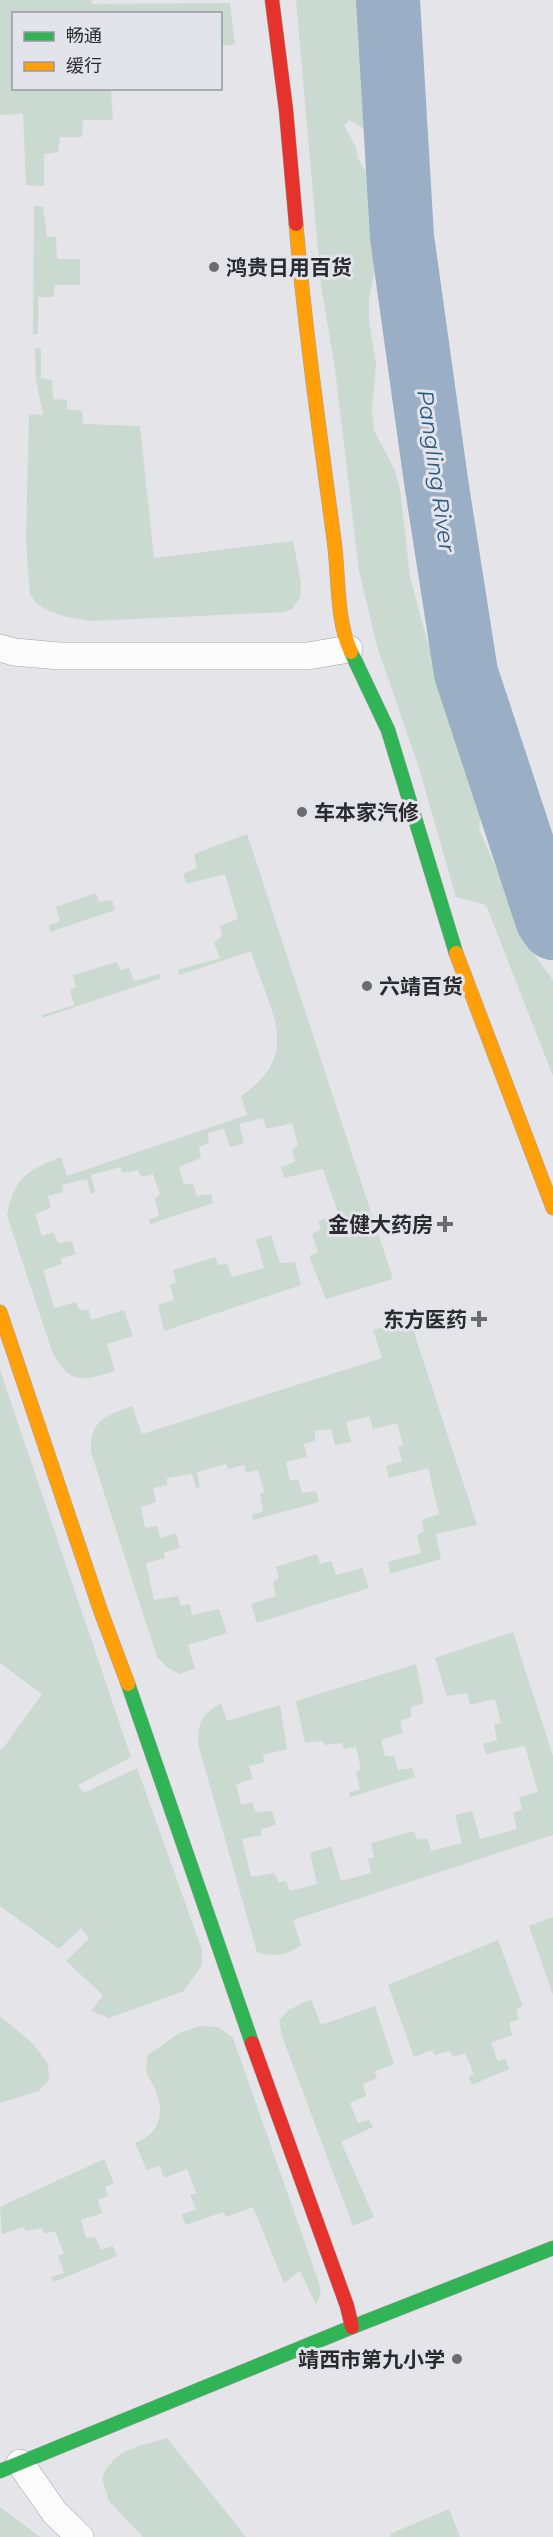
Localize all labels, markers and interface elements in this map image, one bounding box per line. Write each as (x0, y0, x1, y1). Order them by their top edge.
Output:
legend (12, 12, 222, 90)
text: 畅通 (66, 25, 102, 47)
text: 缓行 (66, 55, 102, 77)
place label: 鸿贵日用百货 (226, 255, 352, 280)
marker: 鸿贵日用百货 (207, 260, 221, 274)
water label: Pangling River (411, 388, 461, 555)
place label: 车本家汽修 (314, 800, 419, 825)
marker: 车本家汽修 (295, 805, 309, 819)
place label: 六靖百货 (379, 974, 463, 999)
marker: 六靖百货 (360, 979, 374, 993)
place label: 金健大药房 (328, 1212, 433, 1237)
marker: 金健大药房 (438, 1217, 452, 1231)
place label: 东方医药 (383, 1307, 467, 1332)
marker: 东方医药 (472, 1312, 486, 1326)
place label: 靖西市第九小学 (298, 2347, 445, 2372)
marker: 靖西市第九小学 (450, 2352, 464, 2366)

